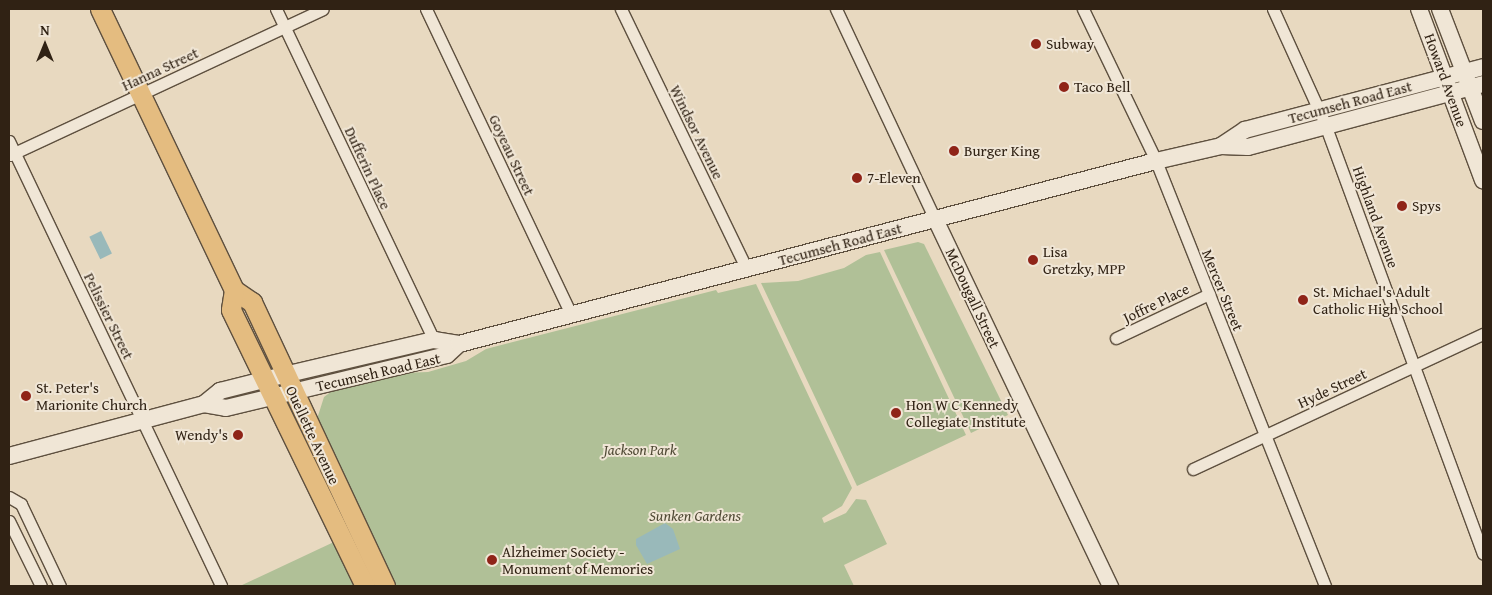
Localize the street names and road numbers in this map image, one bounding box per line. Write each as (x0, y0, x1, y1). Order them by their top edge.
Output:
street label: Howard Avenue (1421, 31, 1471, 129)
street label: Hanna Street (119, 43, 201, 95)
street label: Tecumseh Road East (1286, 77, 1414, 127)
street label: Windsor Avenue (666, 82, 728, 182)
street label: Goyeau Street (485, 112, 539, 198)
street label: Dufferin Place (341, 124, 395, 212)
street label: Highland Avenue (1349, 164, 1403, 270)
street label: Tecumseh Road East (776, 219, 904, 269)
street label: McDougall Street (942, 245, 1004, 351)
street label: Mercer Street (1198, 247, 1248, 333)
street label: Pelissier Street (80, 270, 138, 362)
street label: Joffre Place (1120, 279, 1192, 327)
street label: Tecumseh Road East (314, 349, 442, 395)
street label: Hyde Street (1295, 364, 1369, 412)
street label: Ouellette Avenue (282, 383, 344, 487)

